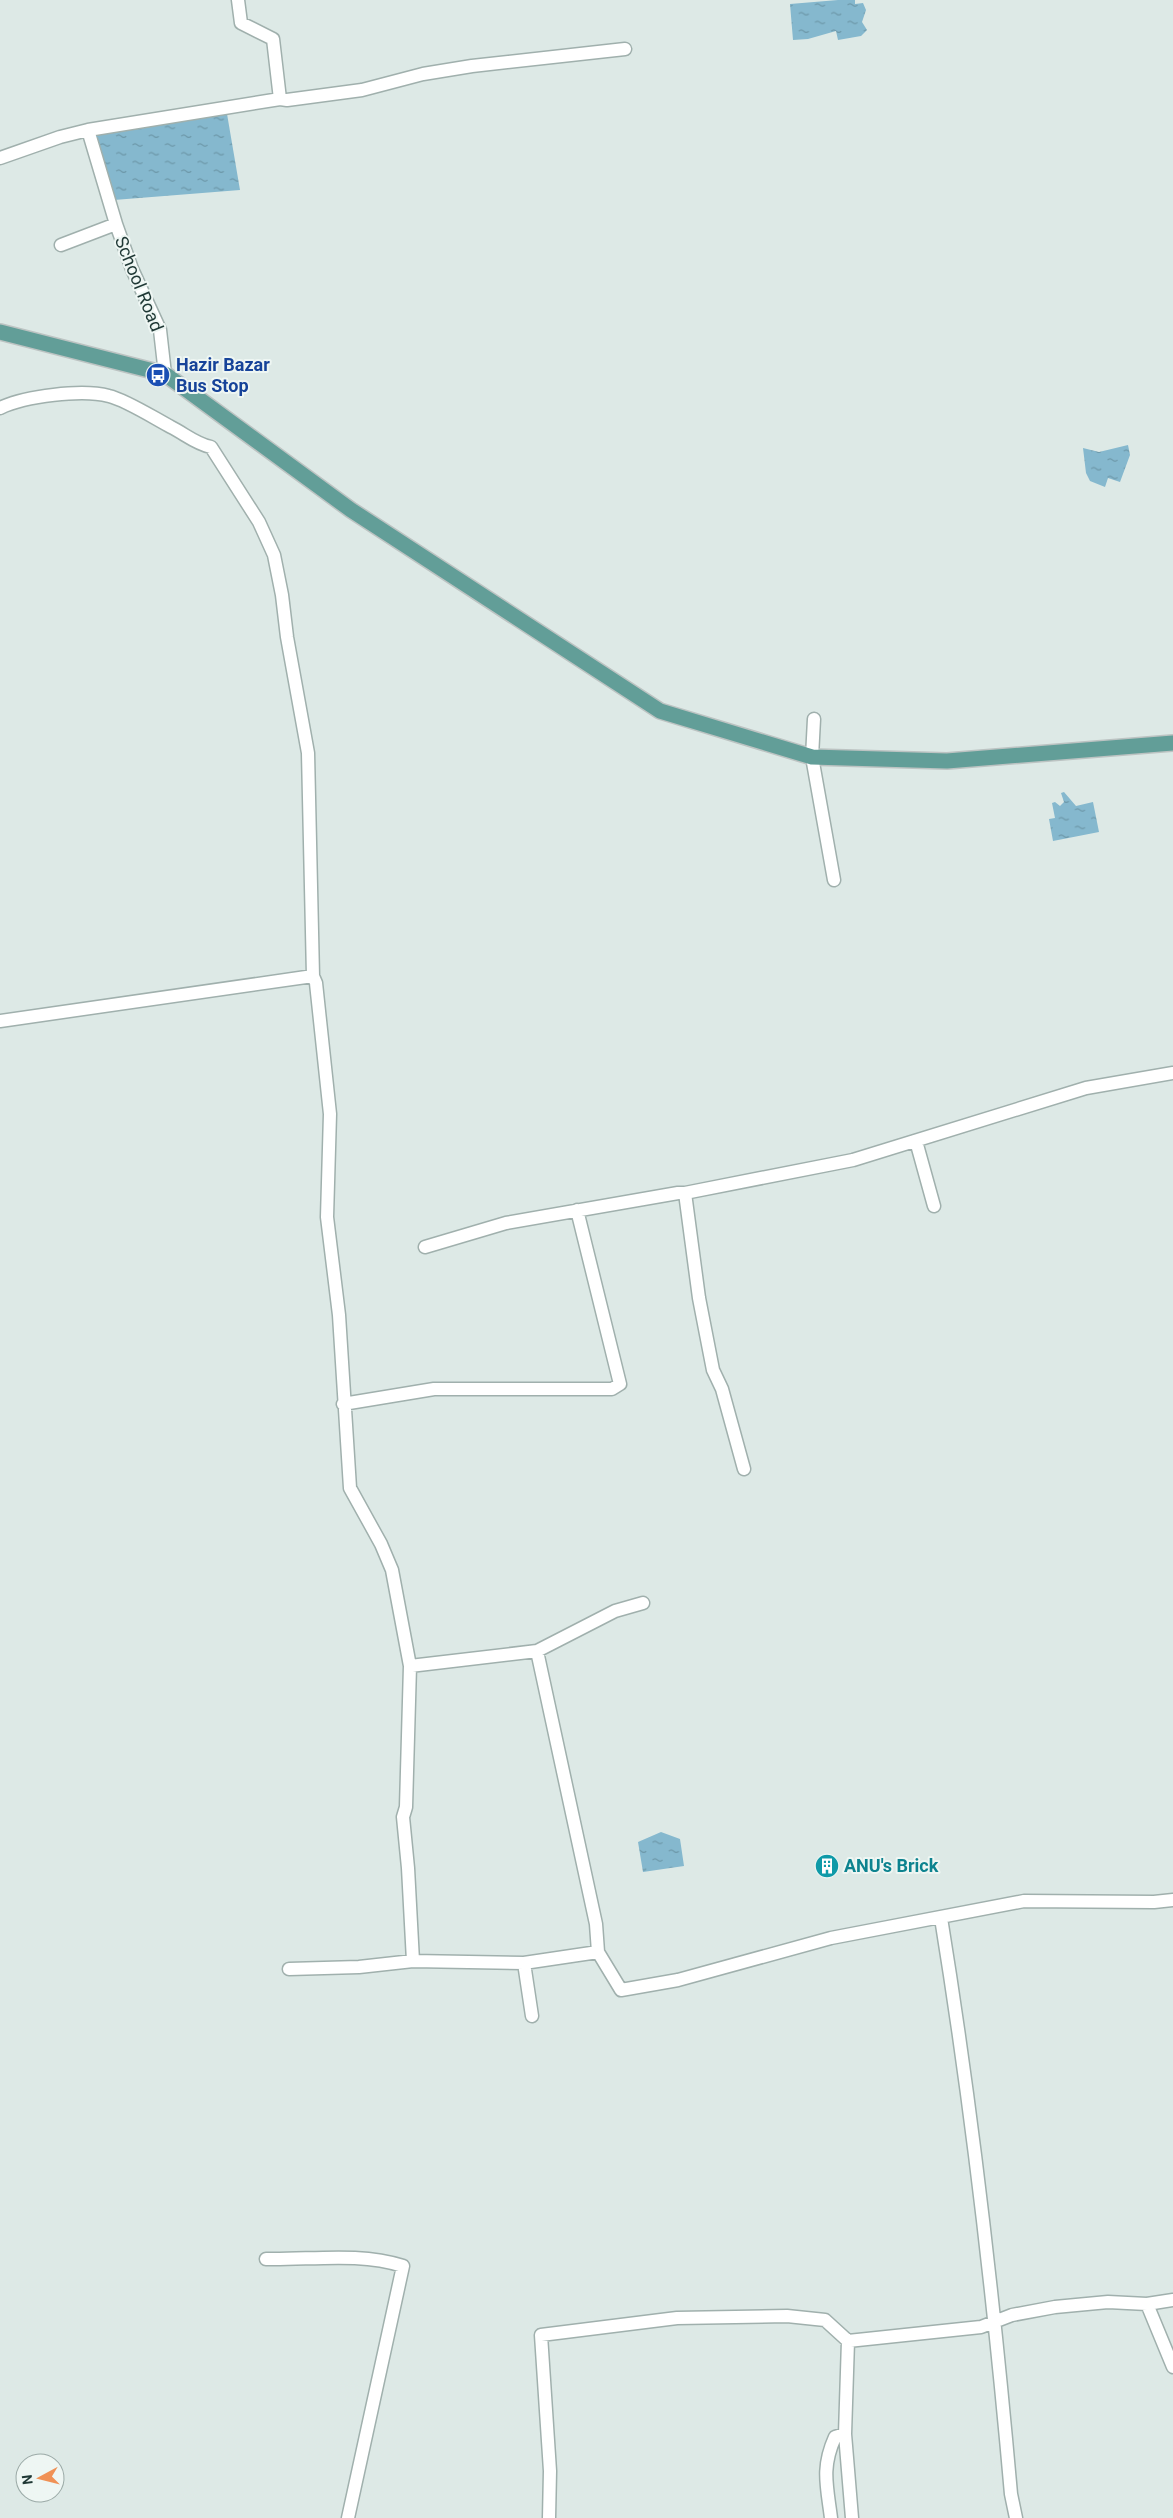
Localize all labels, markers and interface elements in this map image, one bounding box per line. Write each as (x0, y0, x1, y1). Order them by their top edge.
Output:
street label: School Road (111, 233, 168, 334)
place label: Hazir Bazar Bus Stop (176, 354, 270, 396)
bus stop icon: Hazir Bazar Bus Stop (145, 362, 171, 388)
building icon: ANU's Brick (814, 1853, 840, 1879)
place label: ANU's Brick (844, 1855, 939, 1876)
north arrow (15, 2453, 65, 2503)
text: N (19, 2474, 36, 2485)

